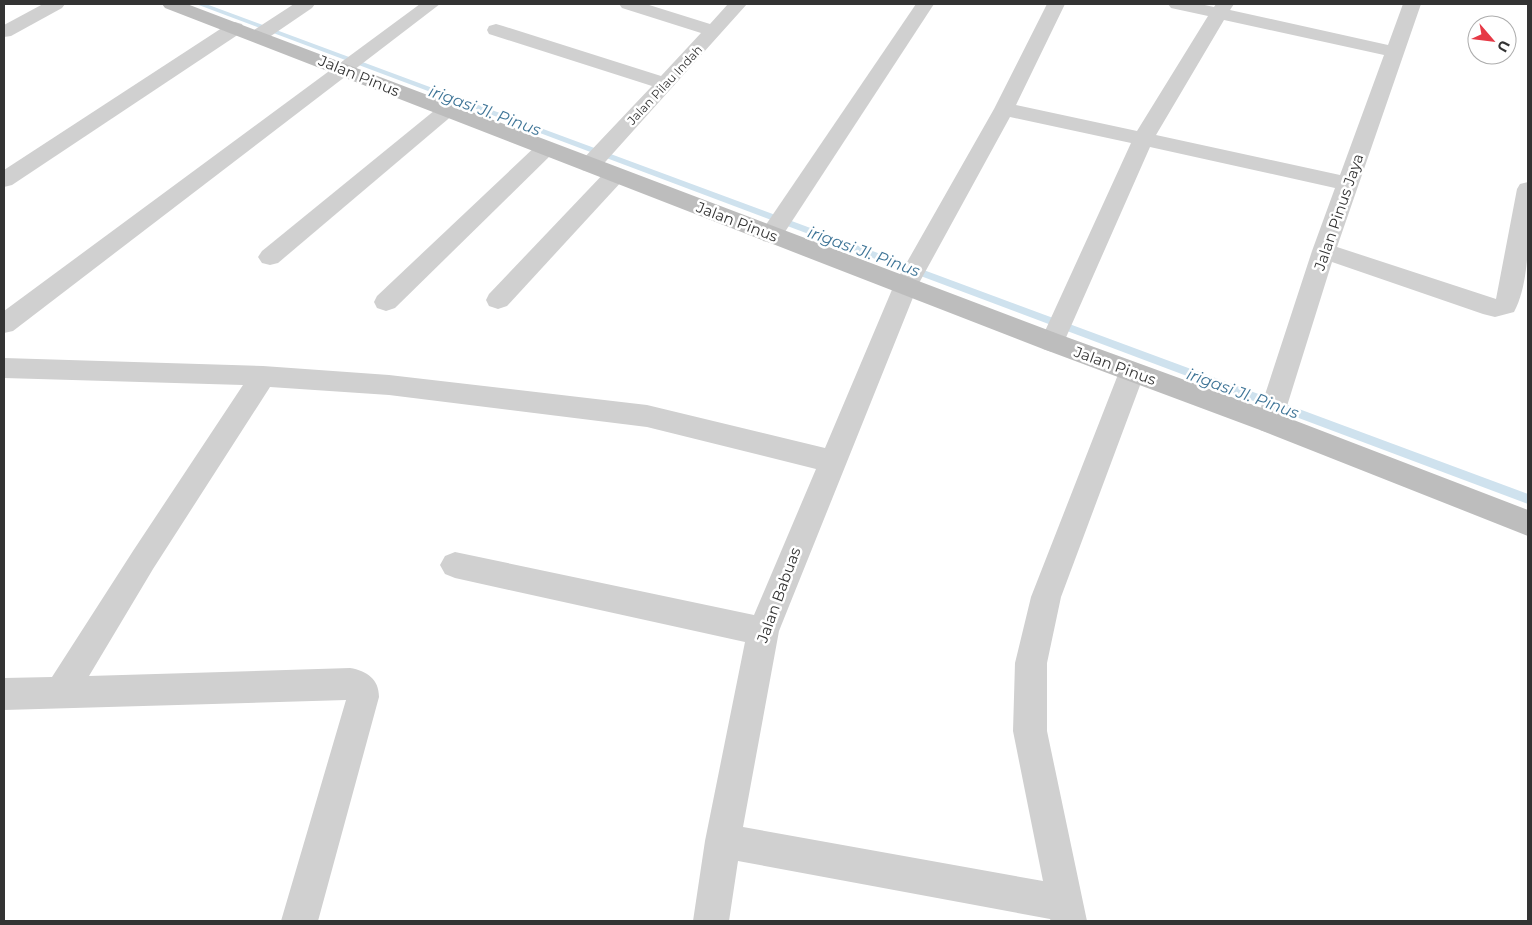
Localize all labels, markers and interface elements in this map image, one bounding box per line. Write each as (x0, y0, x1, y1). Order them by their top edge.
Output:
north arrow (1467, 15, 1517, 65)
text: U (1493, 37, 1514, 55)
street label: Jalan Pilau Indah (623, 42, 705, 128)
street label: Jalan Pinus (315, 50, 402, 100)
water label: irigasi Jl. Pinus (426, 81, 544, 140)
street label: Jalan Pinus Jaya (1309, 151, 1367, 274)
street label: Jalan Pinus (693, 197, 781, 246)
water label: irigasi Jl. Pinus (805, 222, 923, 281)
street label: Jalan Pinus (1071, 342, 1159, 389)
water label: irigasi Jl. Pinus (1184, 364, 1302, 423)
street label: Jalan Babuas (752, 545, 805, 646)

